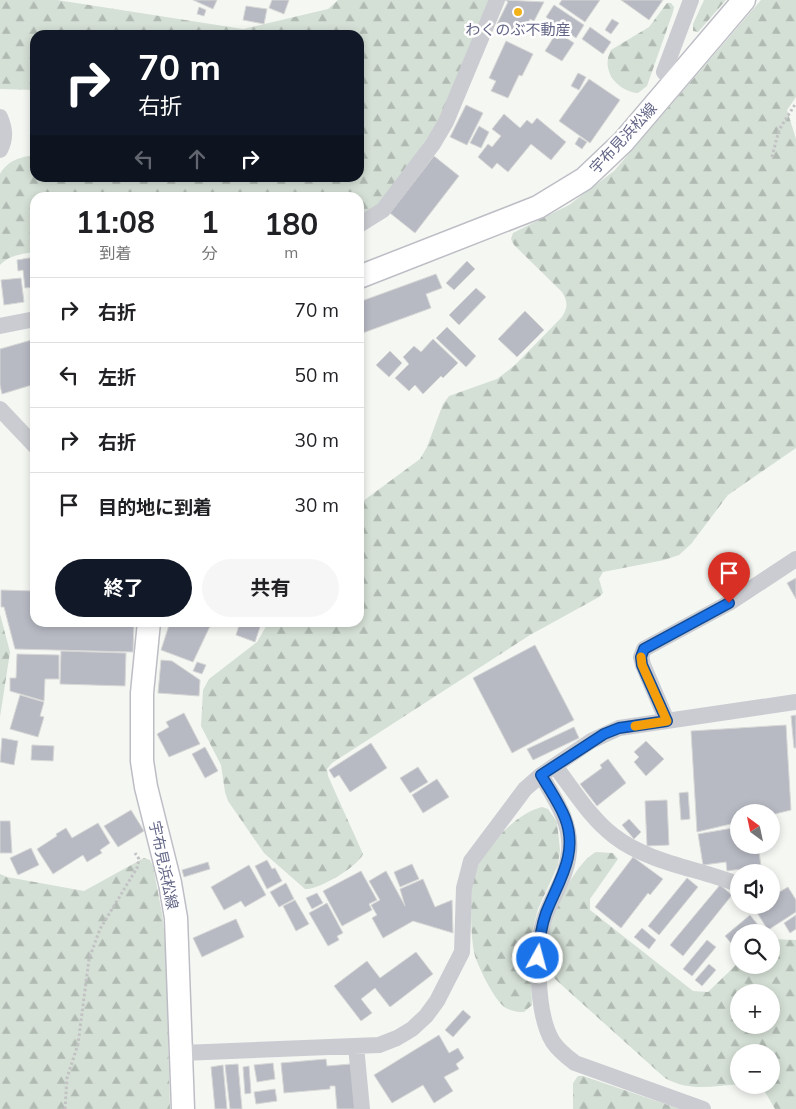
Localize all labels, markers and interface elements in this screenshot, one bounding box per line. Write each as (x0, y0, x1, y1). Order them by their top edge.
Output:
marker: わくのぶ不動産 (512, 6, 524, 18)
place label: わくのぶ不動産 (465, 20, 571, 39)
text: 70 m (138, 45, 221, 89)
icon: right (55, 50, 120, 115)
text: 右折 (138, 92, 182, 120)
street label: 宇布見浜松線 (585, 99, 661, 177)
icon: left (130, 145, 158, 173)
icon: ahead (183, 145, 211, 173)
icon: right (236, 145, 264, 173)
text: 11:08 (76, 203, 155, 241)
text: 1 (201, 203, 219, 241)
text: 180 (264, 205, 318, 243)
text: m (284, 242, 298, 262)
text: 到着 (99, 243, 131, 263)
text: 分 (202, 243, 218, 263)
icon: right (55, 296, 83, 324)
text: 70 m (295, 298, 339, 322)
text: 右折 (98, 300, 136, 324)
icon: left (55, 361, 83, 389)
text: 50 m (295, 363, 339, 387)
text: 左折 (98, 365, 136, 389)
icon: right (55, 426, 83, 454)
text: 30 m (295, 428, 339, 452)
text: 右折 (98, 430, 136, 454)
icon: arrive (55, 491, 83, 519)
text: 30 m (295, 493, 339, 517)
text: 目的地に到着 (98, 495, 212, 519)
pin (708, 552, 750, 603)
button: 終了 (55, 559, 192, 617)
button: 共有 (202, 559, 339, 617)
icon: arrive (715, 559, 743, 587)
north arrow (730, 804, 780, 854)
map controls (730, 804, 780, 1094)
street label: 宇布見浜松線 (145, 819, 183, 911)
button: sound (730, 864, 780, 914)
button: search (730, 924, 780, 974)
position arrow (511, 931, 563, 983)
button: + (730, 984, 780, 1034)
button: − (730, 1044, 780, 1094)

